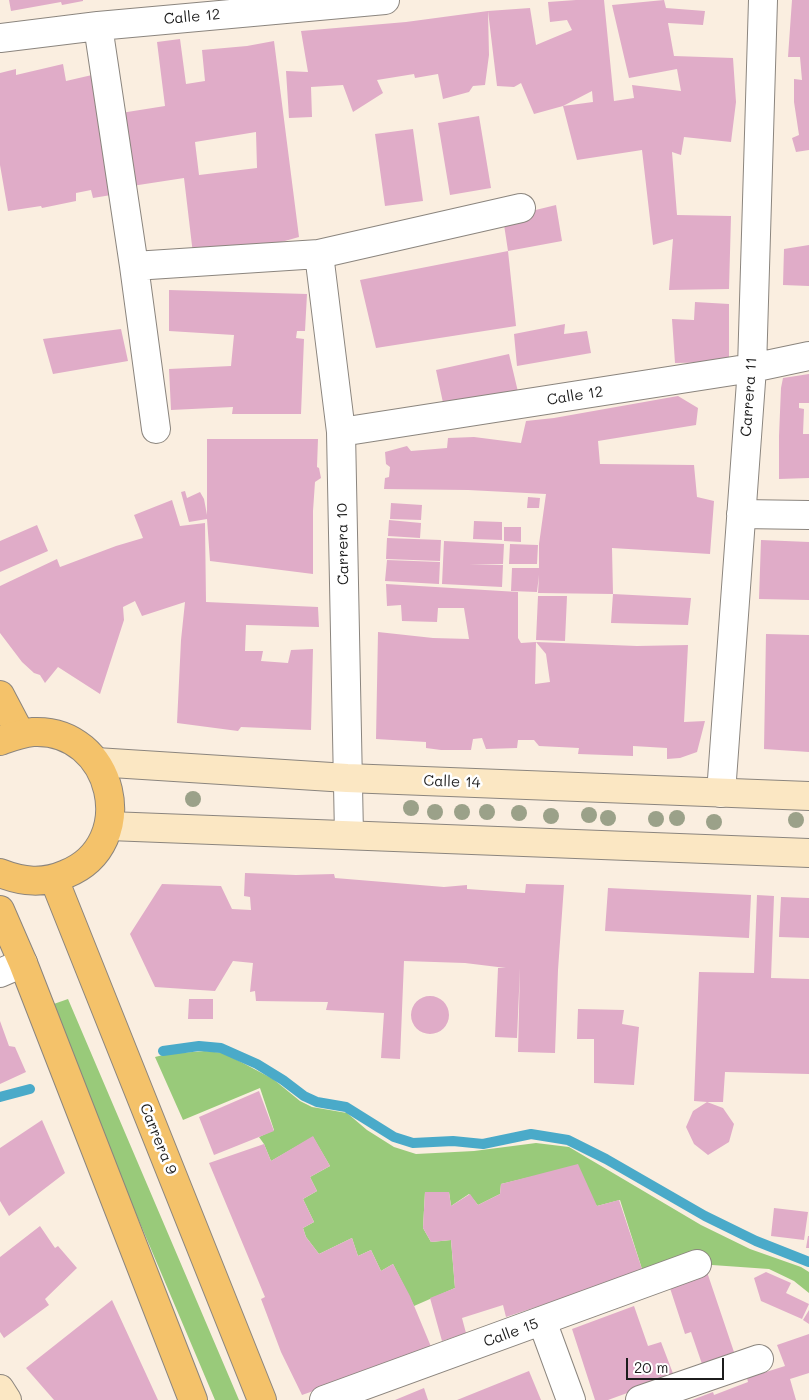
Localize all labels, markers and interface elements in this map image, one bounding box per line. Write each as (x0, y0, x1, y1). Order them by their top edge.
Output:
street label: Calle 12 (163, 6, 221, 28)
street label: Carrera 11 (737, 357, 761, 437)
street label: Calle 12 (546, 383, 604, 409)
street label: Carrera 10 (333, 503, 353, 585)
street label: Calle 14 (423, 772, 481, 792)
street label: Carrera 9 (136, 1101, 180, 1177)
street label: Calle 15 (481, 1315, 541, 1351)
scale bar (629, 1348, 726, 1380)
text: 20 m (634, 1357, 668, 1377)

